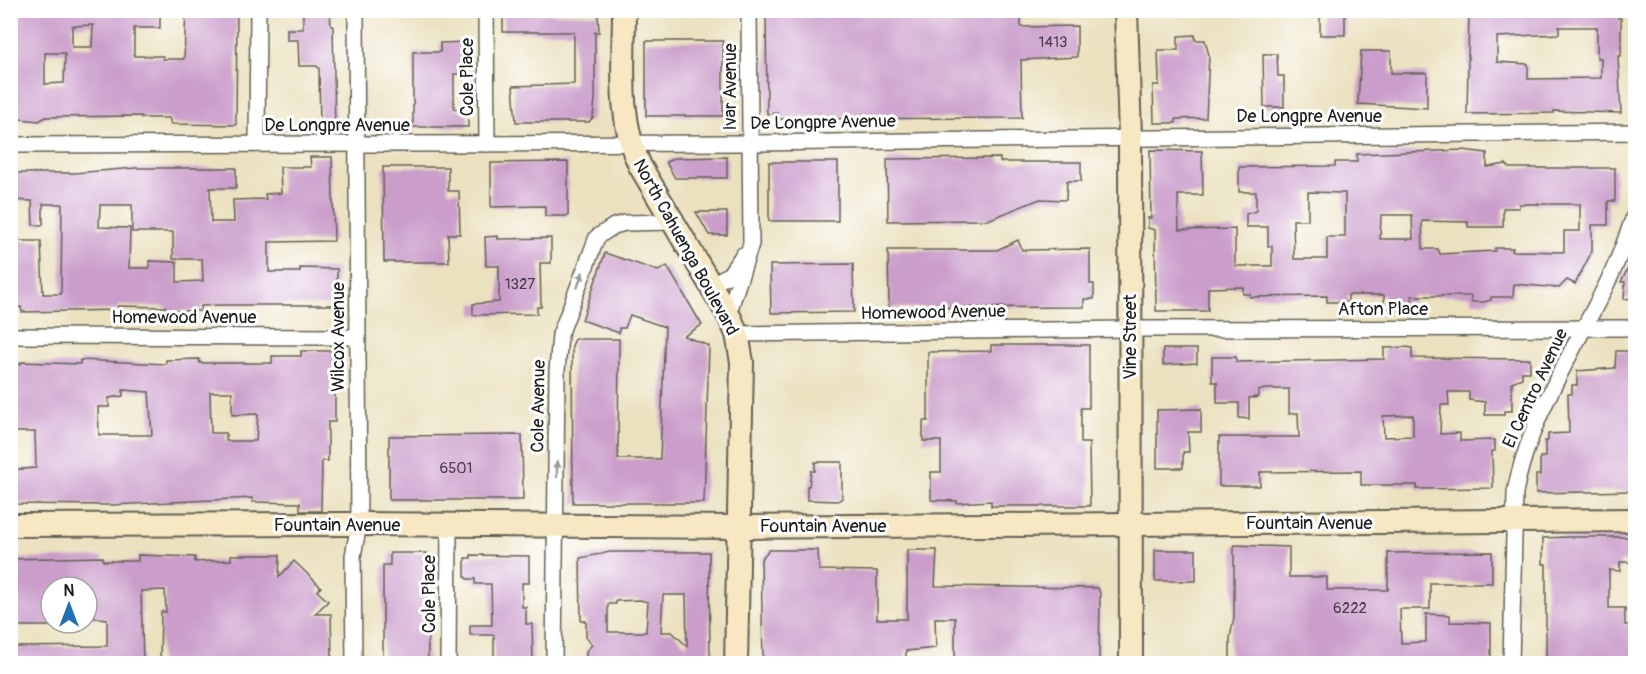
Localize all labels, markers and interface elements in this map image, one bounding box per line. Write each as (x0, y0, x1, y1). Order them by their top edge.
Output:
house number: 1413 (1039, 33, 1067, 52)
street label: Cole Place (456, 38, 479, 116)
street label: Ivar Avenue (719, 43, 742, 131)
street label: De Longpre Avenue (1236, 105, 1382, 128)
street label: De Longpre Avenue (750, 110, 896, 135)
street label: De Longpre Avenue (264, 114, 410, 137)
street label: North Cahuenga Boulevard (627, 155, 744, 340)
one-way arrow (575, 271, 585, 289)
house number: 1327 (505, 275, 535, 294)
street label: Wilcox Avenue (327, 282, 350, 392)
street label: Vine Street (1119, 293, 1142, 380)
street label: Afton Place (1338, 298, 1428, 321)
street label: Homewood Avenue (860, 300, 1006, 325)
street label: Homewood Avenue (112, 306, 257, 329)
street label: El Centro Avenue (1498, 325, 1573, 452)
street label: Cole Avenue (526, 359, 551, 453)
house number: 6501 (440, 459, 472, 478)
one-way arrow (552, 459, 562, 478)
street label: Fountain Avenue (1246, 512, 1372, 535)
street label: Fountain Avenue (274, 514, 400, 537)
street label: Fountain Avenue (760, 515, 886, 538)
street label: Cole Place (418, 555, 441, 633)
north arrow (39, 575, 99, 635)
text: N (64, 581, 75, 601)
house number: 6222 (1333, 599, 1367, 618)

